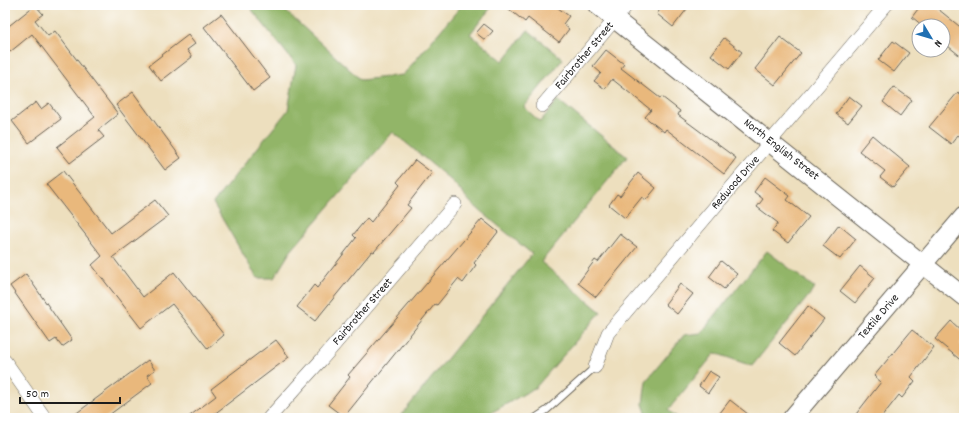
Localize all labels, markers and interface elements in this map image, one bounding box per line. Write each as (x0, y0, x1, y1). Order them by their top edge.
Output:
street label: Fairbrother Street (551, 18, 619, 94)
north arrow (911, 18, 951, 58)
text: N (929, 36, 945, 50)
street label: North English Street (739, 115, 823, 185)
street label: Redwood Drive (708, 152, 764, 214)
street label: Fairbrother Street (329, 274, 397, 349)
street label: Textile Drive (854, 291, 904, 343)
scale bar (20, 379, 120, 405)
text: 50 m (26, 386, 49, 403)

